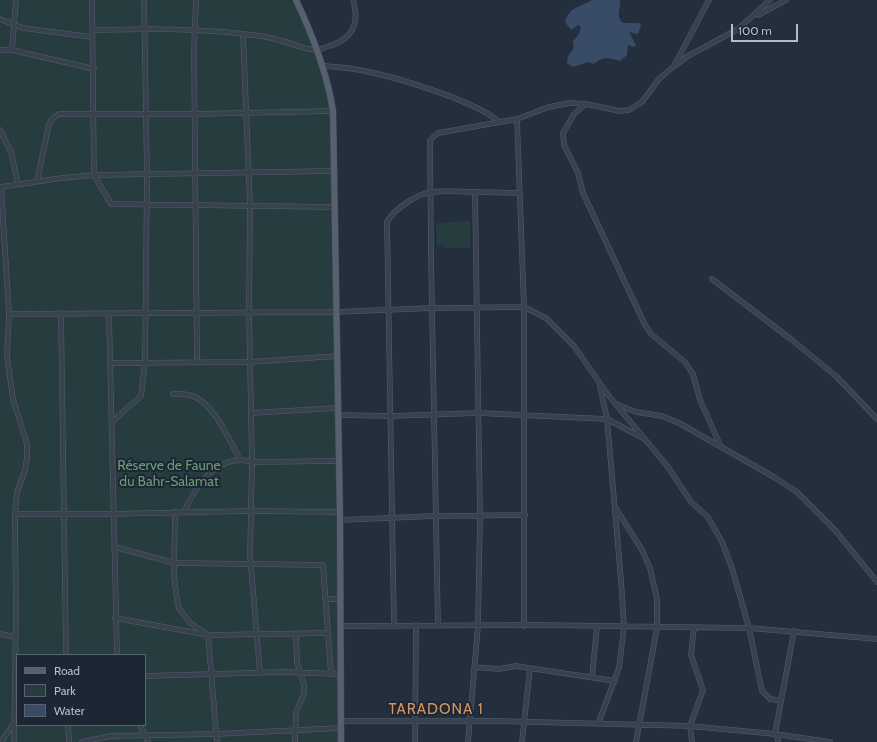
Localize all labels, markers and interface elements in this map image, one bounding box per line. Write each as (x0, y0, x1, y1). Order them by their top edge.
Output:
scale bar (733, 16, 800, 42)
text: 100 m (738, 23, 772, 38)
park label: Réserve de Faune du Bahr-Salamat (117, 458, 221, 490)
legend (16, 654, 146, 726)
text: Road (54, 663, 80, 678)
text: Park (54, 683, 76, 698)
district label: TARADONA 1 (388, 701, 484, 719)
text: Water (54, 703, 84, 718)

